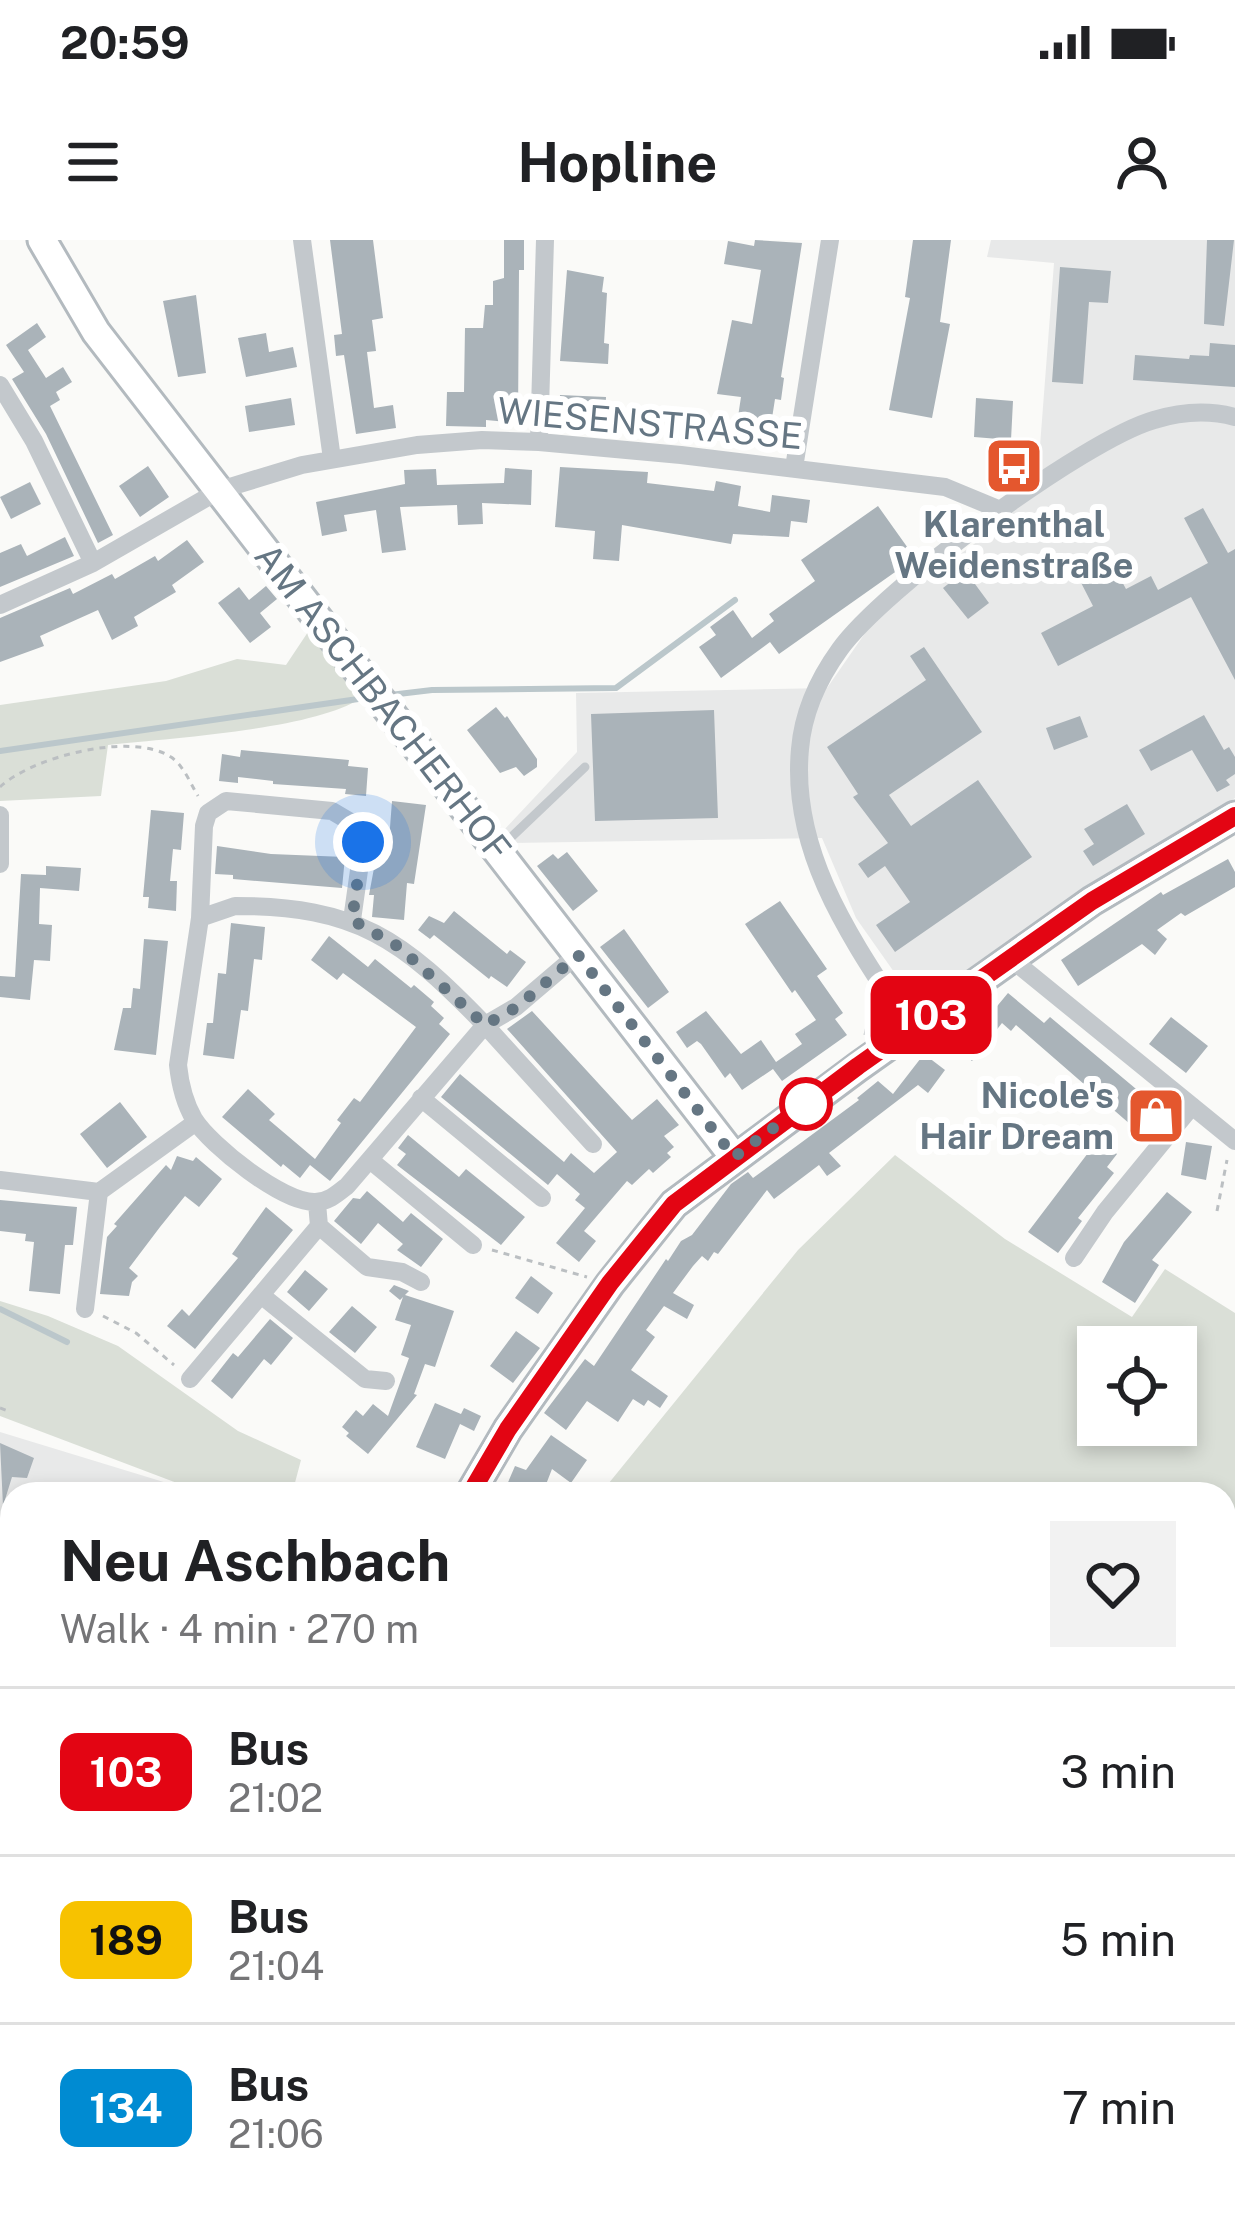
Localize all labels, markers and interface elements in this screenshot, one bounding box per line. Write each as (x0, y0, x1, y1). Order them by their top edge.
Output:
text: 20:59 (60, 16, 190, 69)
icon: menu (60, 129, 126, 195)
icon: person (1109, 129, 1175, 195)
text: Hopline (518, 131, 717, 194)
street label: WIESENSTRASSE (496, 389, 804, 457)
bus stop icon: Klarenthal Weidenstraße (983, 435, 1045, 497)
place label: Klarenthal Weidenstraße (894, 503, 1134, 586)
street label: AM ASCHBACHERHOF (246, 535, 520, 869)
your location (333, 812, 393, 872)
line badge: 103 (862, 976, 1000, 1054)
text: 103 (895, 990, 967, 1039)
place label: Nicole's Hair Dream (919, 1074, 1114, 1157)
unlabelled marker (781, 1079, 831, 1129)
shop icon: Nicole's Hair Dream (1125, 1085, 1187, 1147)
map controls (1077, 1326, 1197, 1446)
button: locate (1077, 1326, 1197, 1446)
button: heart (1050, 1521, 1176, 1647)
text: Neu Aschbach (60, 1527, 450, 1594)
text: Walk · 4 min · 270 m (60, 1606, 419, 1652)
text: Bus (228, 1722, 309, 1775)
text: 3 min (1060, 1745, 1176, 1798)
text: 103 (90, 1747, 162, 1796)
text: 21:02 (228, 1775, 323, 1821)
text: Bus (228, 1890, 309, 1943)
text: 5 min (1060, 1913, 1176, 1966)
text: 189 (89, 1915, 163, 1964)
text: 21:04 (228, 1943, 324, 1989)
text: Bus (228, 2058, 309, 2111)
text: 7 min (1062, 2081, 1176, 2134)
text: 134 (89, 2083, 163, 2132)
text: 21:06 (228, 2111, 324, 2157)

